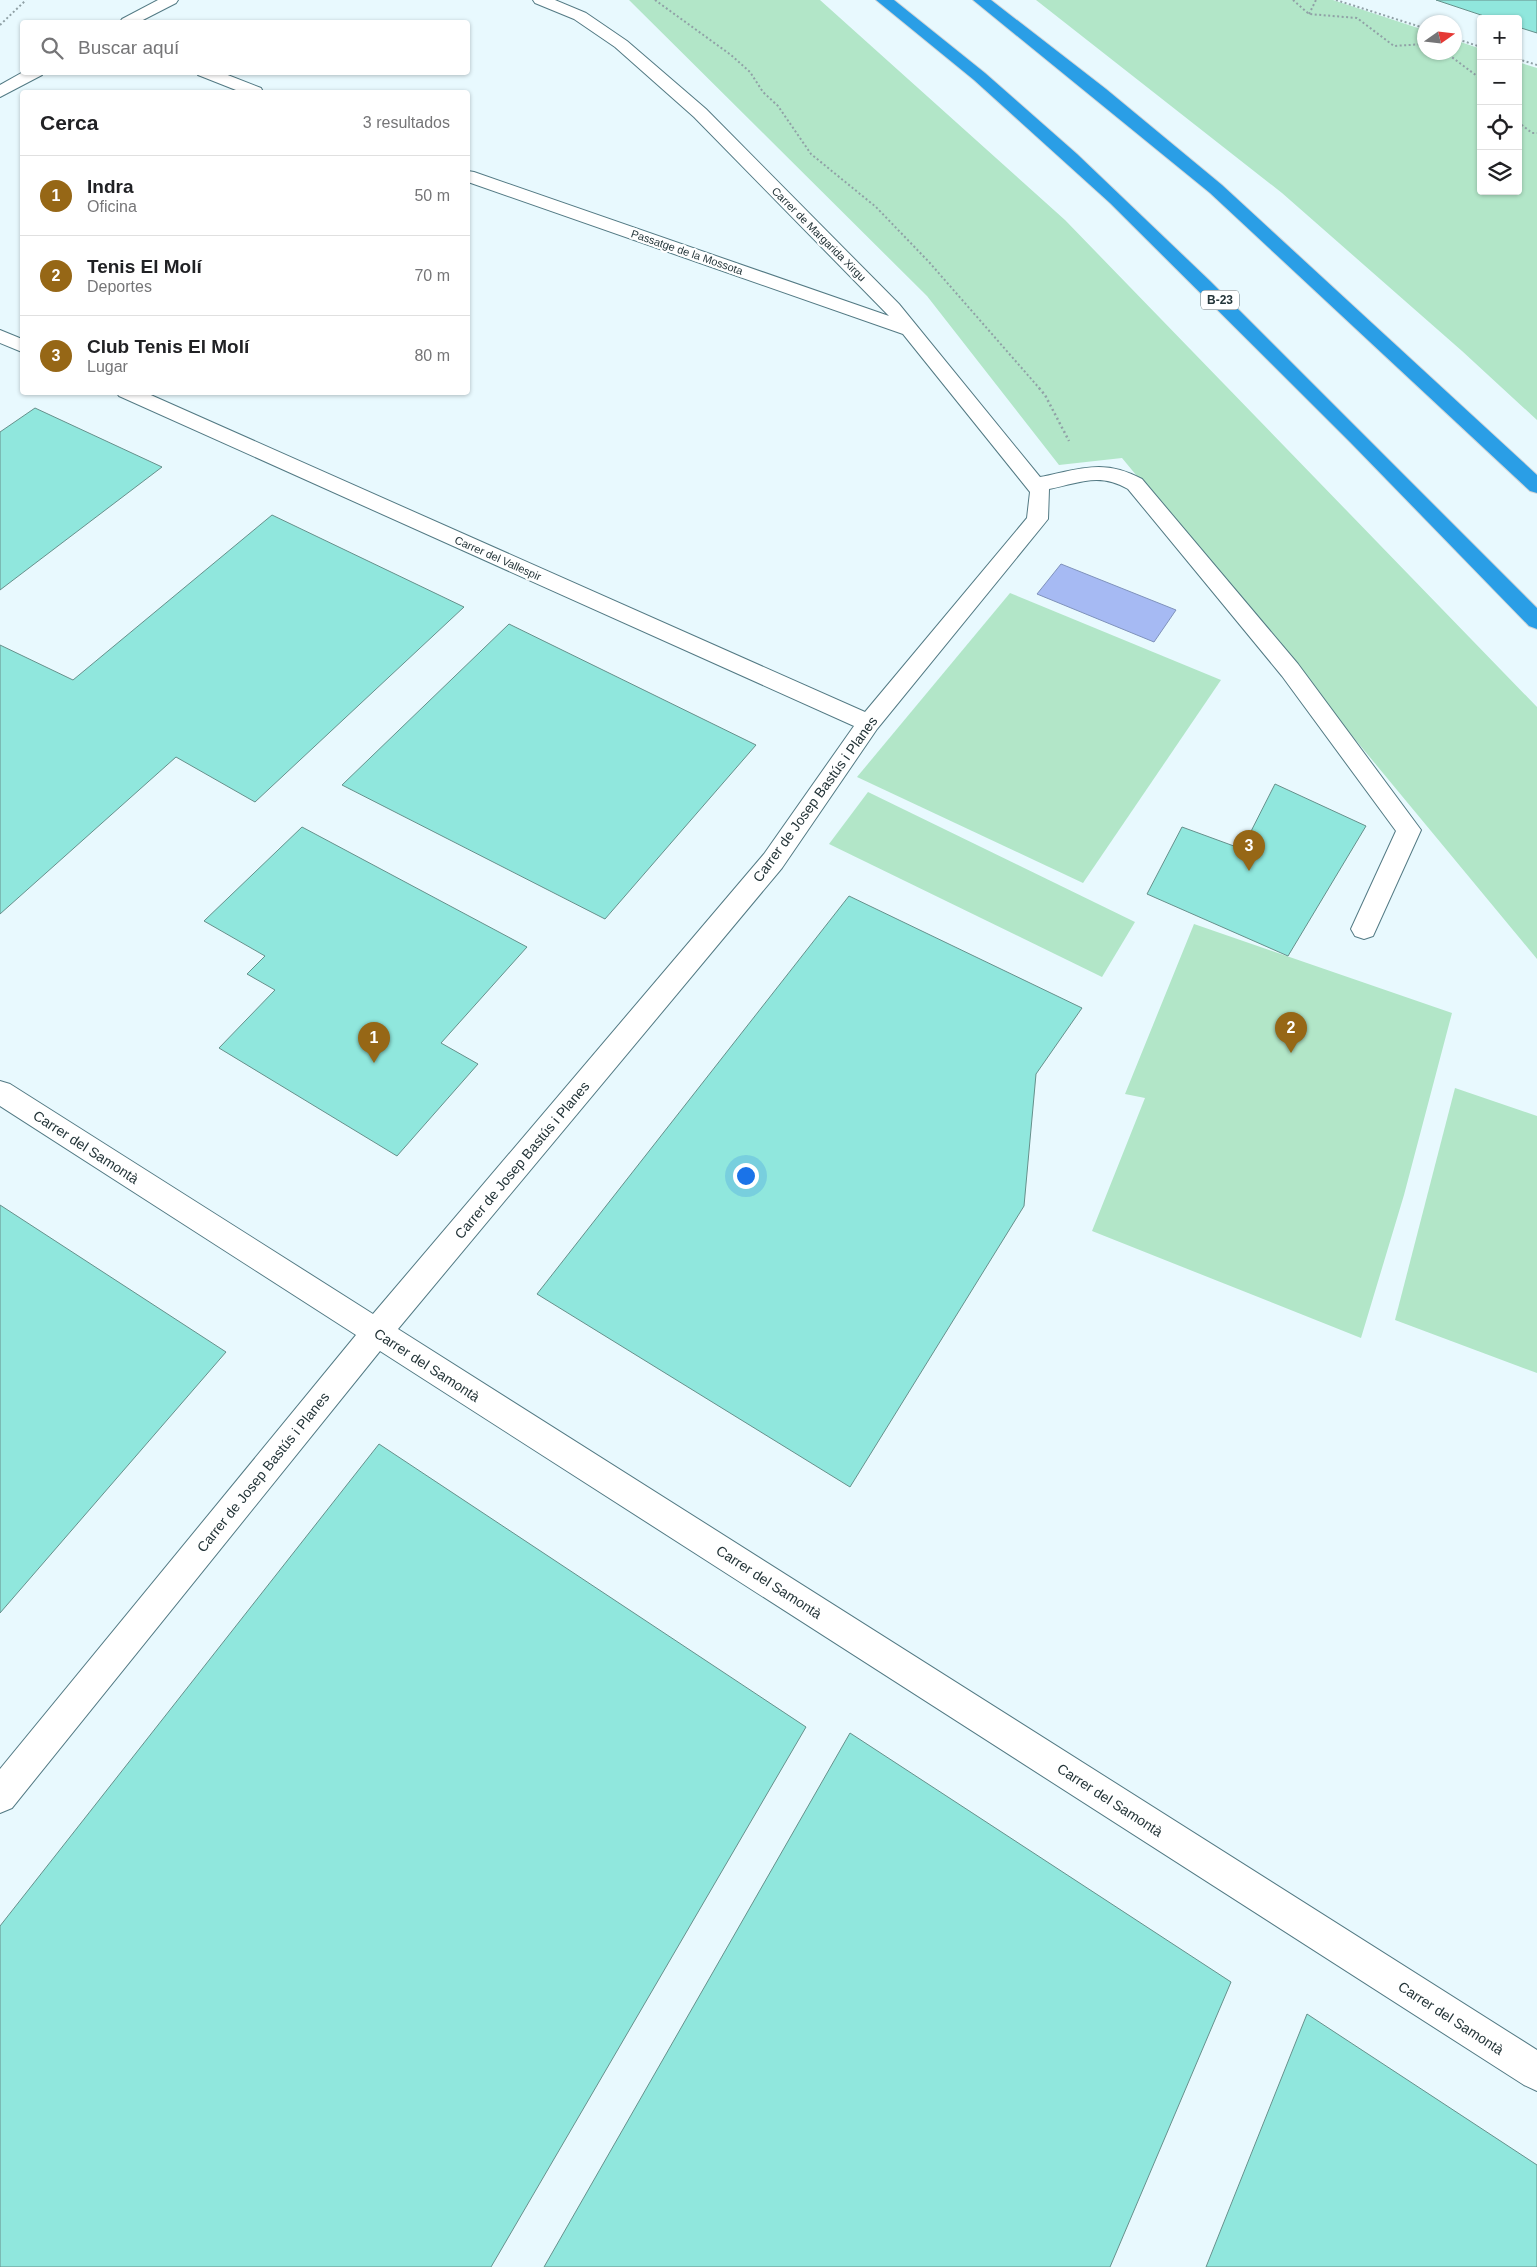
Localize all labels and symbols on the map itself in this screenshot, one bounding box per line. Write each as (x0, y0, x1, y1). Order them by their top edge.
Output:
north arrow (1417, 15, 1462, 60)
street label: Carrer de Margarida Xirgu (770, 185, 868, 283)
street label: Passatge de la Mossota (630, 227, 745, 277)
road number: B-23 (1201, 290, 1239, 310)
street label: Carrer del Vallespir (453, 534, 543, 583)
street label: Carrer de Josep Bastús i Planes (750, 713, 880, 885)
pin: 3 (1233, 830, 1265, 871)
pin: 2 (1275, 1012, 1307, 1053)
pin: 1 (358, 1022, 390, 1063)
street label: Carrer de Josep Bastús i Planes (451, 1078, 593, 1242)
street label: Carrer del Samontà (30, 1107, 142, 1187)
your location (733, 1163, 759, 1189)
street label: Carrer del Samontà (371, 1325, 483, 1405)
street label: Carrer de Josep Bastús i Planes (194, 1389, 332, 1555)
street label: Carrer del Samontà (713, 1542, 825, 1622)
street label: Carrer del Samontà (1054, 1760, 1166, 1840)
street label: Carrer del Samontà (1395, 1978, 1507, 2058)

